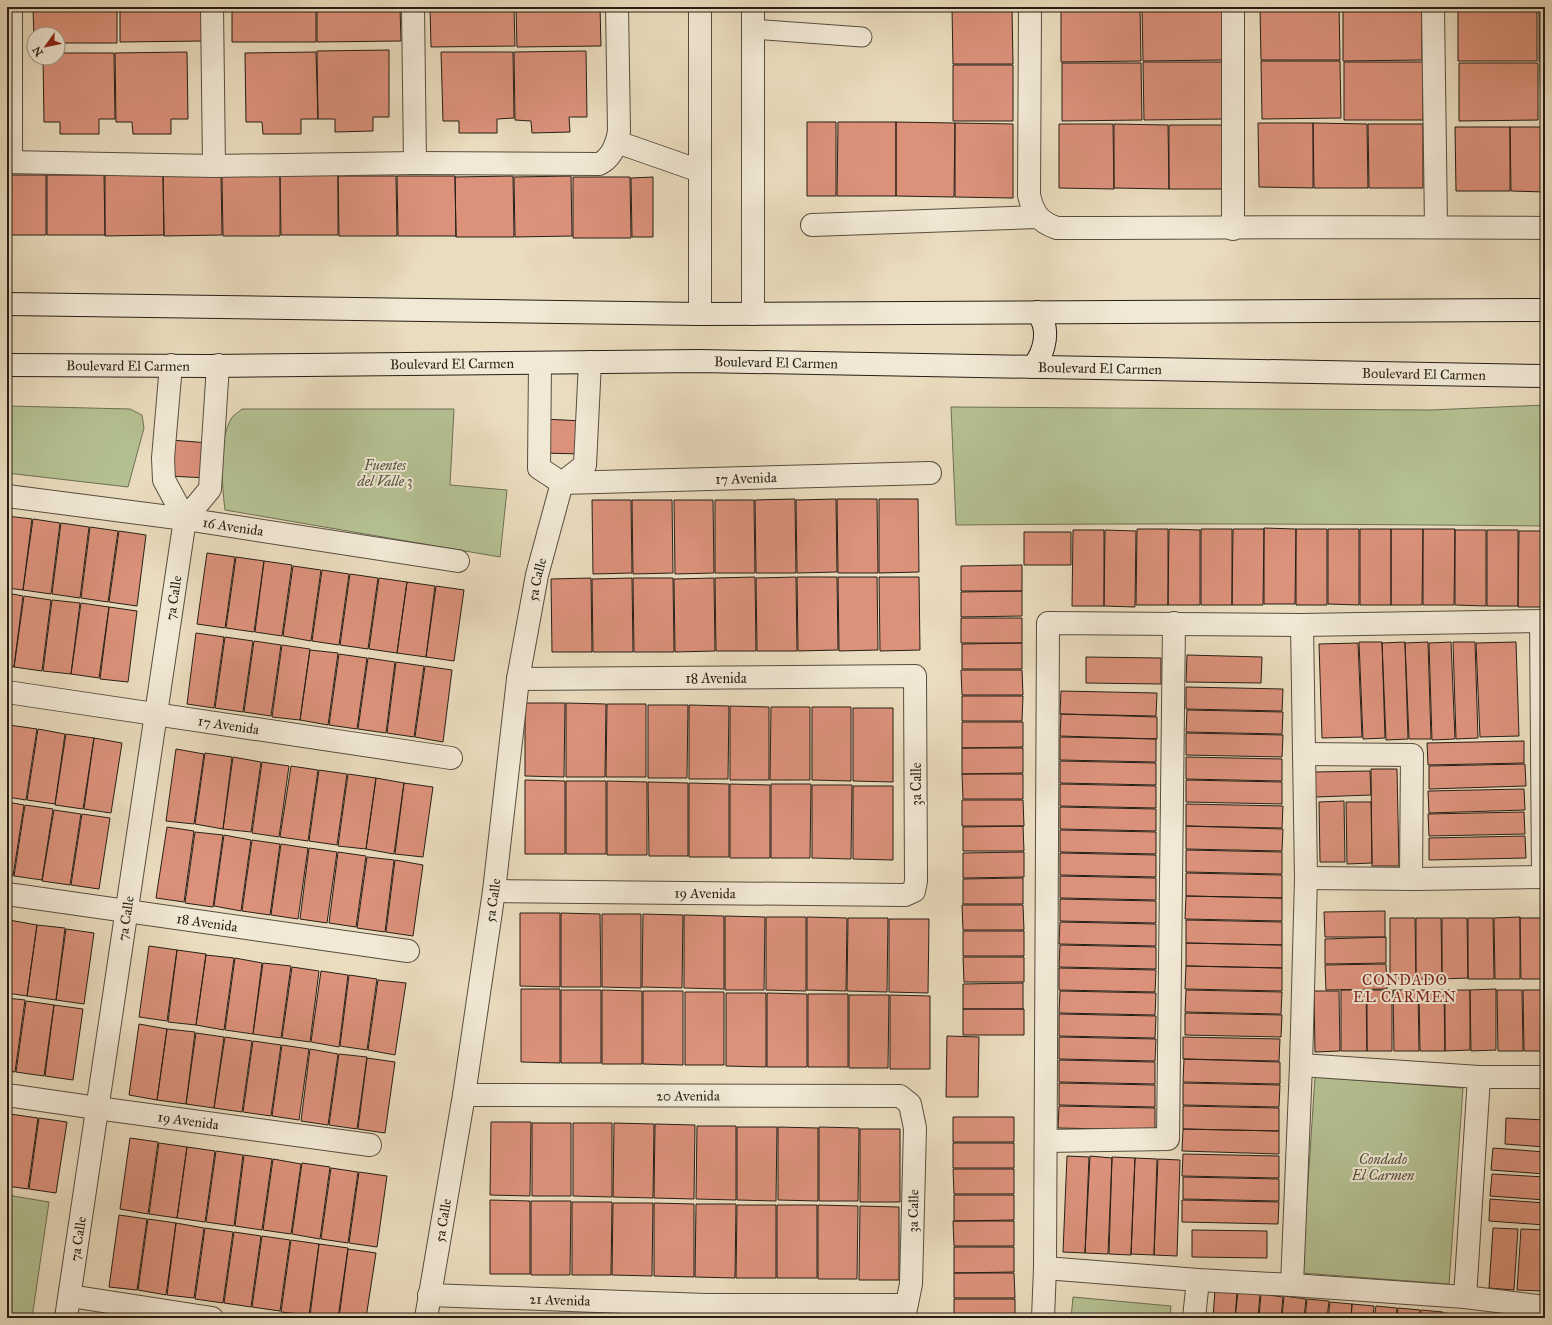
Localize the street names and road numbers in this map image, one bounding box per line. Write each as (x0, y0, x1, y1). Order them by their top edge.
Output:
street label: Boulevard El Carmen (714, 353, 839, 372)
street label: Boulevard El Carmen (390, 355, 514, 373)
street label: Boulevard El Carmen (66, 357, 190, 375)
street label: Boulevard El Carmen (1038, 359, 1162, 378)
street label: Boulevard El Carmen (1362, 365, 1486, 384)
street label: 17 Avenida (715, 469, 777, 488)
street label: 16 Avenida (201, 514, 265, 540)
street label: 5a Calle (524, 556, 550, 603)
street label: 7a Calle (162, 574, 186, 622)
street label: 18 Avenida (685, 670, 747, 687)
street label: 17 Avenida (197, 712, 260, 738)
street label: 3a Calle (908, 762, 925, 806)
street label: 5a Calle (481, 877, 504, 924)
street label: 19 Avenida (674, 885, 736, 902)
street label: 7a Calle (114, 895, 138, 942)
street label: 18 Avenida (175, 910, 239, 936)
street label: 20 Avenida (656, 1087, 720, 1105)
street label: 19 Avenida (157, 1108, 220, 1133)
street label: 3a Calle (905, 1189, 922, 1233)
street label: 5a Calle (431, 1197, 455, 1244)
street label: 7a Calle (67, 1215, 90, 1263)
street label: 21 Avenida (529, 1291, 591, 1310)

